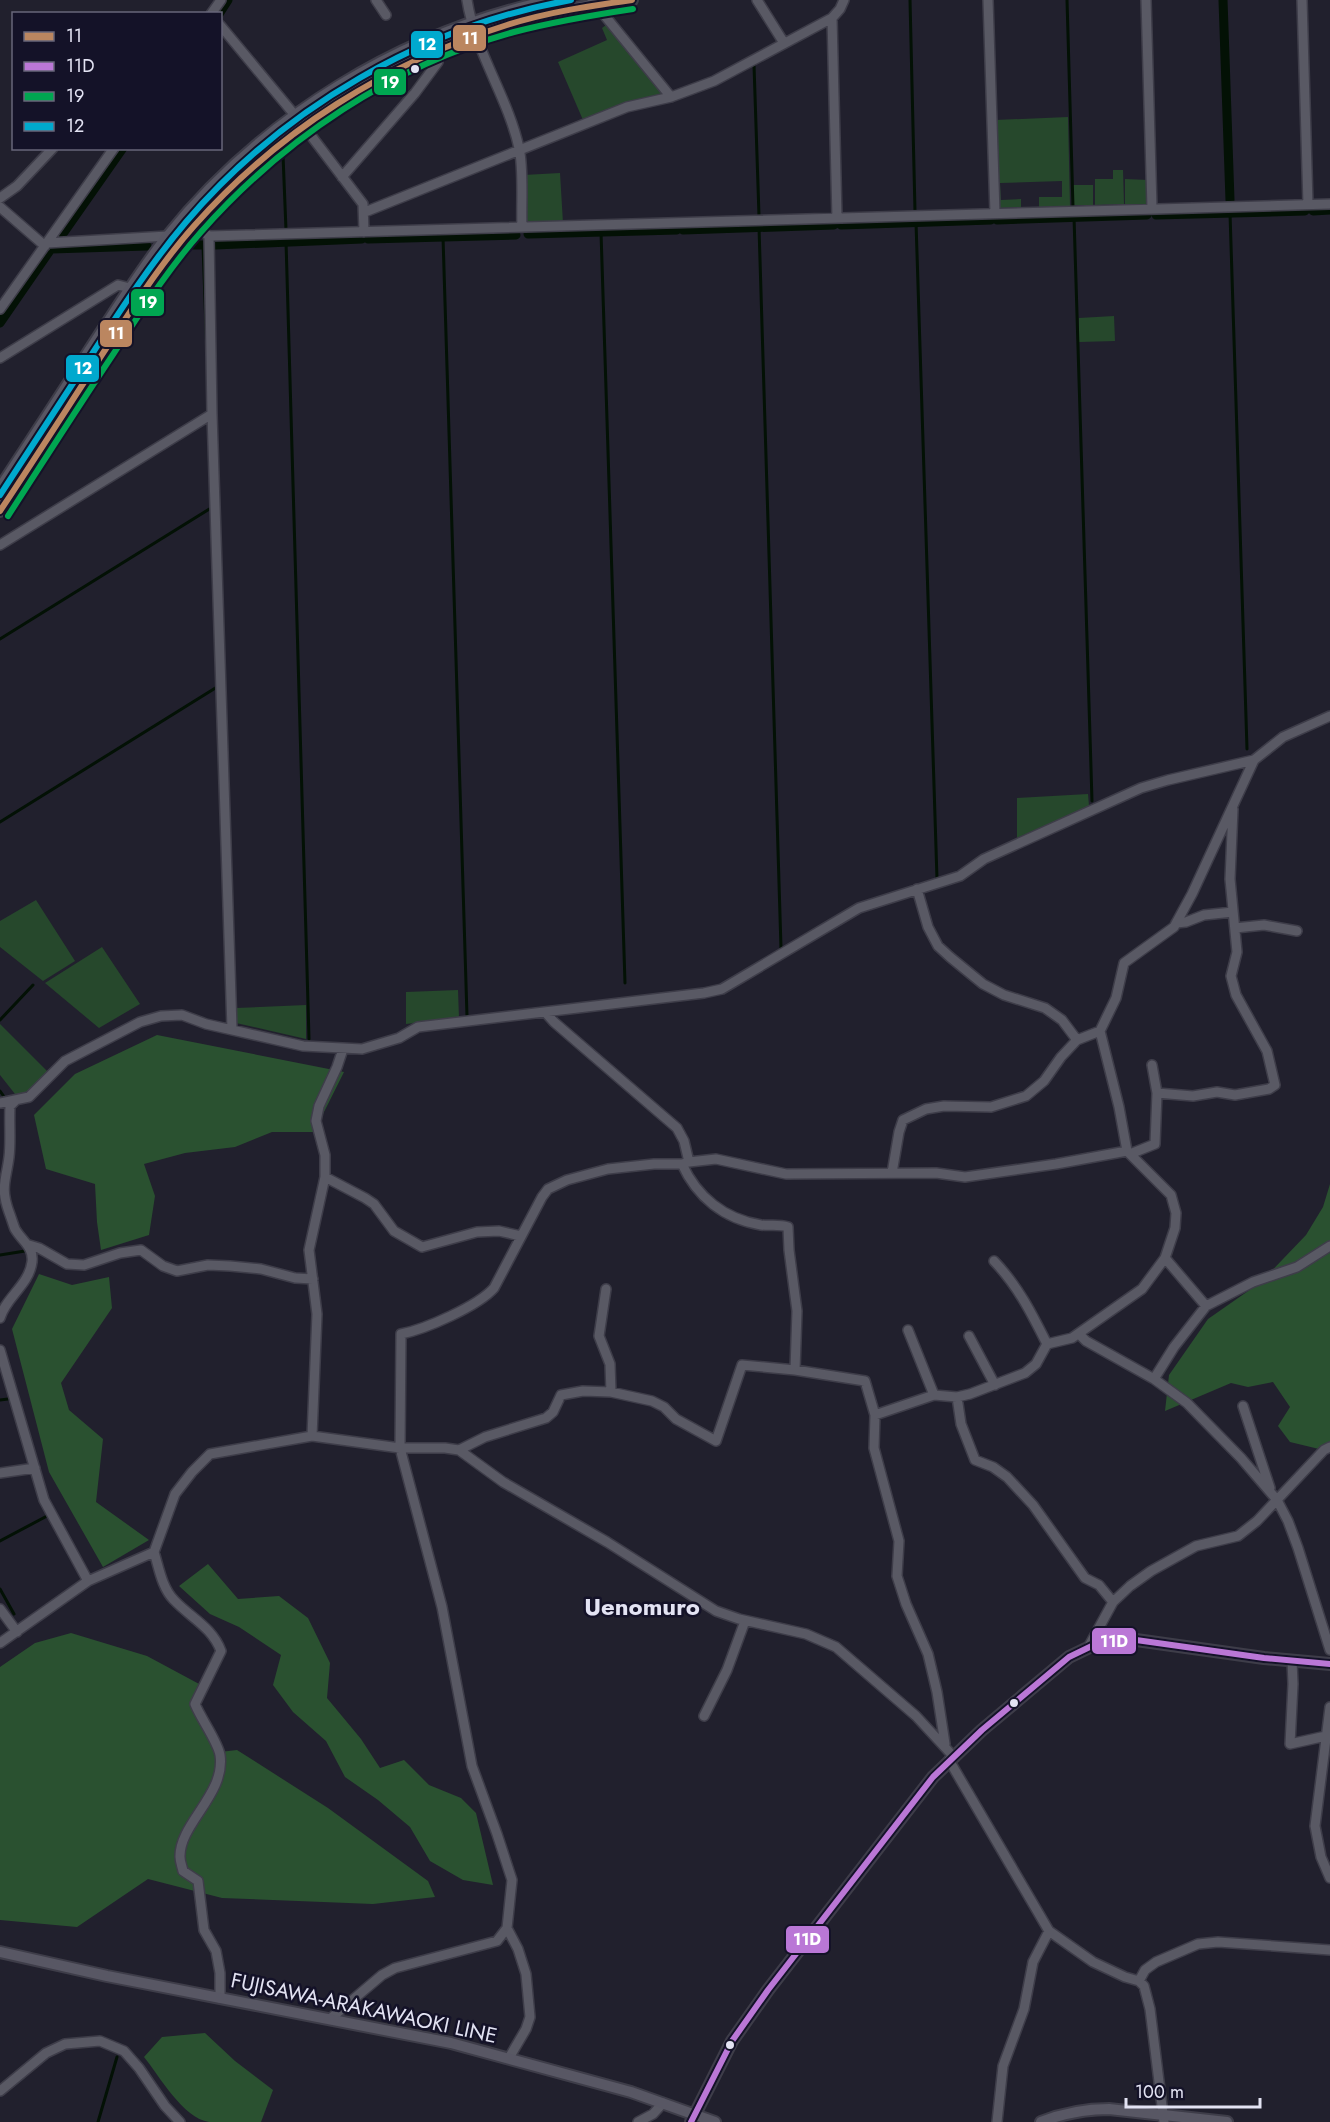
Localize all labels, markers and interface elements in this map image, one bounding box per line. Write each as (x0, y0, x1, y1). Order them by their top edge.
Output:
legend (12, 12, 222, 150)
text: 11 (66, 23, 82, 49)
line badge: 11 (452, 24, 487, 52)
text: 11 (462, 27, 478, 50)
line badge: 12 (410, 30, 444, 59)
text: 12 (418, 33, 436, 56)
text: 11D (66, 53, 94, 79)
unlabelled marker (409, 63, 421, 75)
line badge: 19 (373, 68, 407, 96)
text: 19 (381, 71, 399, 94)
text: 19 (66, 83, 84, 109)
text: 12 (66, 113, 84, 139)
line badge: 19 (130, 288, 165, 317)
text: 19 (139, 291, 157, 314)
line badge: 11 (99, 319, 133, 348)
text: 11 (108, 322, 124, 345)
line badge: 12 (65, 354, 100, 383)
text: 12 (74, 357, 92, 380)
district label: Uenomuro (584, 1589, 700, 1624)
line badge: 11D (1091, 1627, 1137, 1655)
text: 11D (1100, 1630, 1128, 1653)
unlabelled marker (1008, 1697, 1020, 1709)
line badge: 11D (785, 1925, 830, 1954)
text: 11D (793, 1928, 821, 1951)
street label: FUJISAWA-ARAKAWAOKI LINE (228, 1965, 500, 2051)
unlabelled marker (724, 2039, 736, 2051)
scale bar (1126, 2071, 1260, 2109)
text: 100 m (1135, 2079, 1184, 2105)

